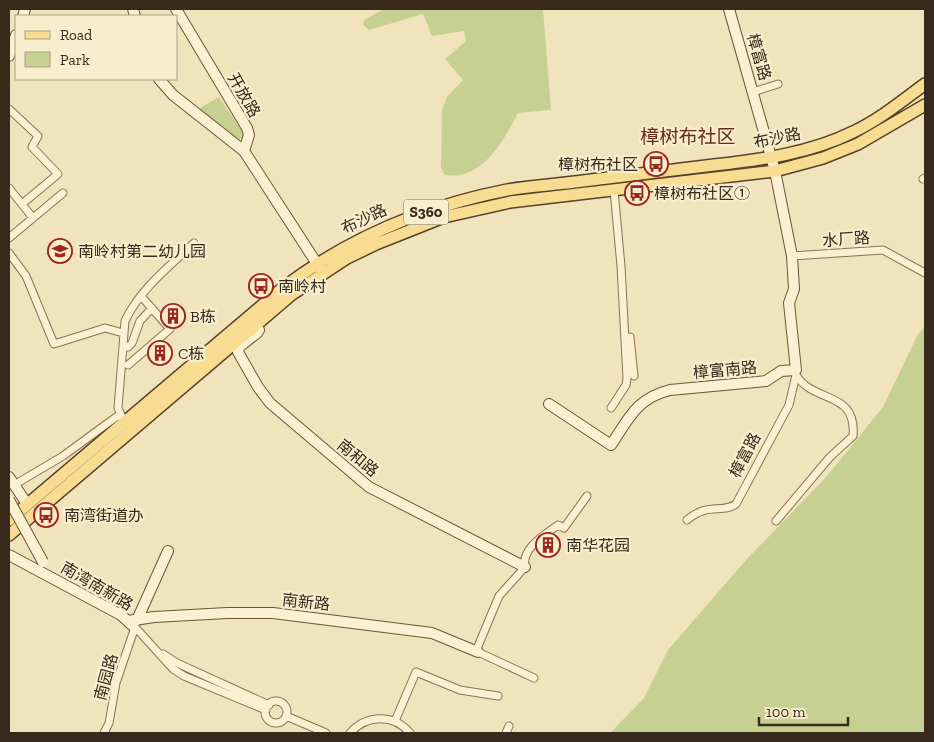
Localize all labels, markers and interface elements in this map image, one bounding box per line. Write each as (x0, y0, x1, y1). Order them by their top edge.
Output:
legend (15, 15, 178, 80)
text: Road (60, 26, 93, 44)
street label: 樟富路 (743, 31, 775, 83)
text: Park (60, 51, 90, 69)
street label: 开放路 (224, 69, 264, 121)
street label: 布沙路 (752, 124, 802, 152)
district label: 樟树布社区 (640, 125, 736, 148)
bus stop icon: 樟树布社区 (643, 151, 669, 177)
place label: 樟树布社区 (558, 155, 638, 174)
bus stop icon: 樟树布社区① (624, 180, 650, 206)
place label: 樟树布社区① (654, 184, 750, 203)
street label: 布沙路 (338, 200, 390, 238)
road number: S360 (404, 200, 448, 224)
street label: 水厂路 (821, 228, 871, 250)
school or university icon: 南岭村第二幼儿园 (47, 238, 73, 264)
place label: 南岭村第二幼儿园 (78, 242, 206, 261)
bus stop icon: 南岭村 (248, 273, 274, 299)
place label: 南岭村 (278, 277, 326, 296)
building icon: B栋 (160, 303, 186, 329)
place label: B栋 (190, 307, 216, 326)
building icon: C栋 (147, 340, 173, 366)
place label: C栋 (178, 344, 204, 363)
street label: 樟富南路 (692, 358, 758, 382)
street label: 樟富路 (725, 429, 765, 481)
street label: 南和路 (334, 435, 382, 481)
bus stop icon: 南湾街道办 (33, 502, 59, 528)
place label: 南湾街道办 (64, 506, 144, 525)
building icon: 南华花园 (535, 532, 561, 558)
place label: 南华花园 (566, 536, 630, 555)
street label: 南湾南新路 (58, 558, 136, 614)
street label: 南新路 (281, 590, 331, 614)
street label: 南园路 (91, 651, 121, 703)
scale bar (759, 694, 848, 726)
text: 100 m (766, 703, 805, 721)

